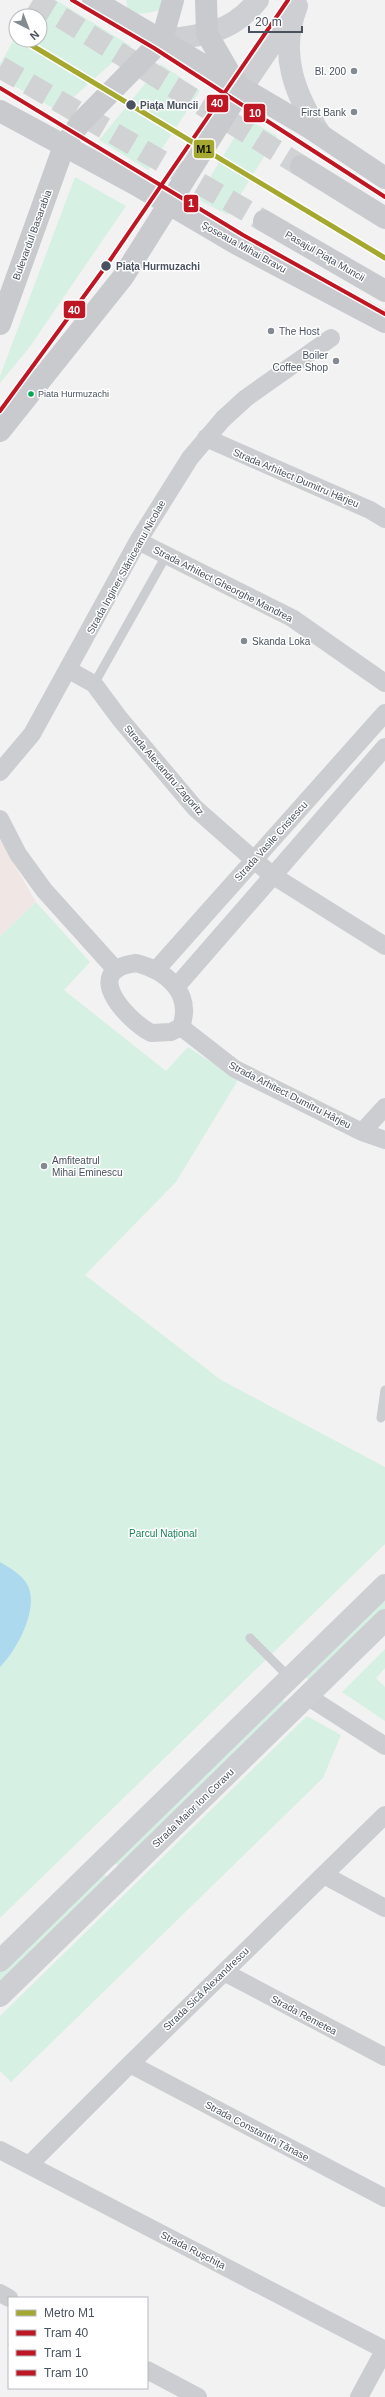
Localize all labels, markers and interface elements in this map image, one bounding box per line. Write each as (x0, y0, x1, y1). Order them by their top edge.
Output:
north arrow (8, 8, 48, 48)
scale bar (249, 8, 302, 34)
text: 20 m (255, 15, 282, 29)
text: N (28, 28, 42, 43)
place label: Bl. 200 (315, 66, 346, 77)
marker: Bl. 200 (349, 66, 359, 76)
line badge: 40 (206, 94, 229, 113)
text: 40 (211, 97, 223, 109)
marker: Piața Muncii (124, 98, 138, 112)
place label: Piața Muncii (140, 100, 199, 111)
line badge: 10 (243, 103, 266, 123)
text: 10 (249, 107, 261, 119)
place label: First Bank (301, 107, 347, 118)
marker: First Bank (349, 107, 359, 117)
line badge: M1 (193, 139, 215, 159)
text: M1 (196, 143, 212, 155)
street label: Bulevardul Basarabia (11, 188, 54, 282)
line badge: 1 (183, 194, 199, 213)
text: 1 (188, 197, 194, 209)
street label: Șoseaua Mihai Bravu (200, 219, 288, 275)
street label: Pasajul Piața Muncii (283, 229, 367, 283)
marker: Piața Hurmuzachi (99, 259, 113, 273)
place label: Piața Hurmuzachi (116, 261, 200, 272)
line badge: 40 (63, 300, 86, 319)
text: 40 (68, 304, 80, 316)
marker: The Host (266, 326, 276, 336)
place label: The Host (279, 326, 320, 337)
place label: Boiler Coffee Shop (273, 350, 329, 373)
marker: Boiler Coffee Shop (331, 356, 341, 366)
marker: Piata Hurmuzachi (26, 389, 36, 399)
place label: Piata Hurmuzachi (38, 389, 109, 399)
street label: Strada Arhitect Dumitru Hârjeu (231, 446, 361, 510)
street label: Strada Inginer Slăniceanu Nicolae (85, 498, 168, 636)
street label: Strada Arhitect Gheorghe Mandrea (151, 544, 295, 624)
marker: Skanda Loka (239, 636, 249, 646)
place label: Skanda Loka (252, 636, 311, 647)
street label: Strada Alexandru Zagoritz (122, 723, 206, 817)
street label: Strada Vasile Cristescu (232, 799, 310, 883)
street label: Strada Arhitect Dumitru Hârjeu (227, 1059, 353, 1131)
place label: Amfiteatrul Mihai Eminescu (52, 1155, 123, 1178)
marker: Amfiteatrul Mihai Eminescu (39, 1161, 49, 1171)
park label: Parcul Național (129, 1528, 197, 1539)
street label: Strada Maior Ion Coravu (150, 1766, 236, 1850)
street label: Strada Sică Alexandrescu (161, 1945, 251, 2033)
street label: Strada Remetea (269, 1993, 339, 2037)
street label: Strada Constantin Tănase (203, 2099, 311, 2163)
street label: Strada Rușchița (159, 2229, 228, 2271)
legend (8, 2297, 148, 2389)
text: Metro M1 (44, 2306, 95, 2320)
text: Tram 40 (44, 2326, 89, 2340)
text: Tram 1 (44, 2346, 82, 2360)
text: Tram 10 (44, 2366, 89, 2380)

